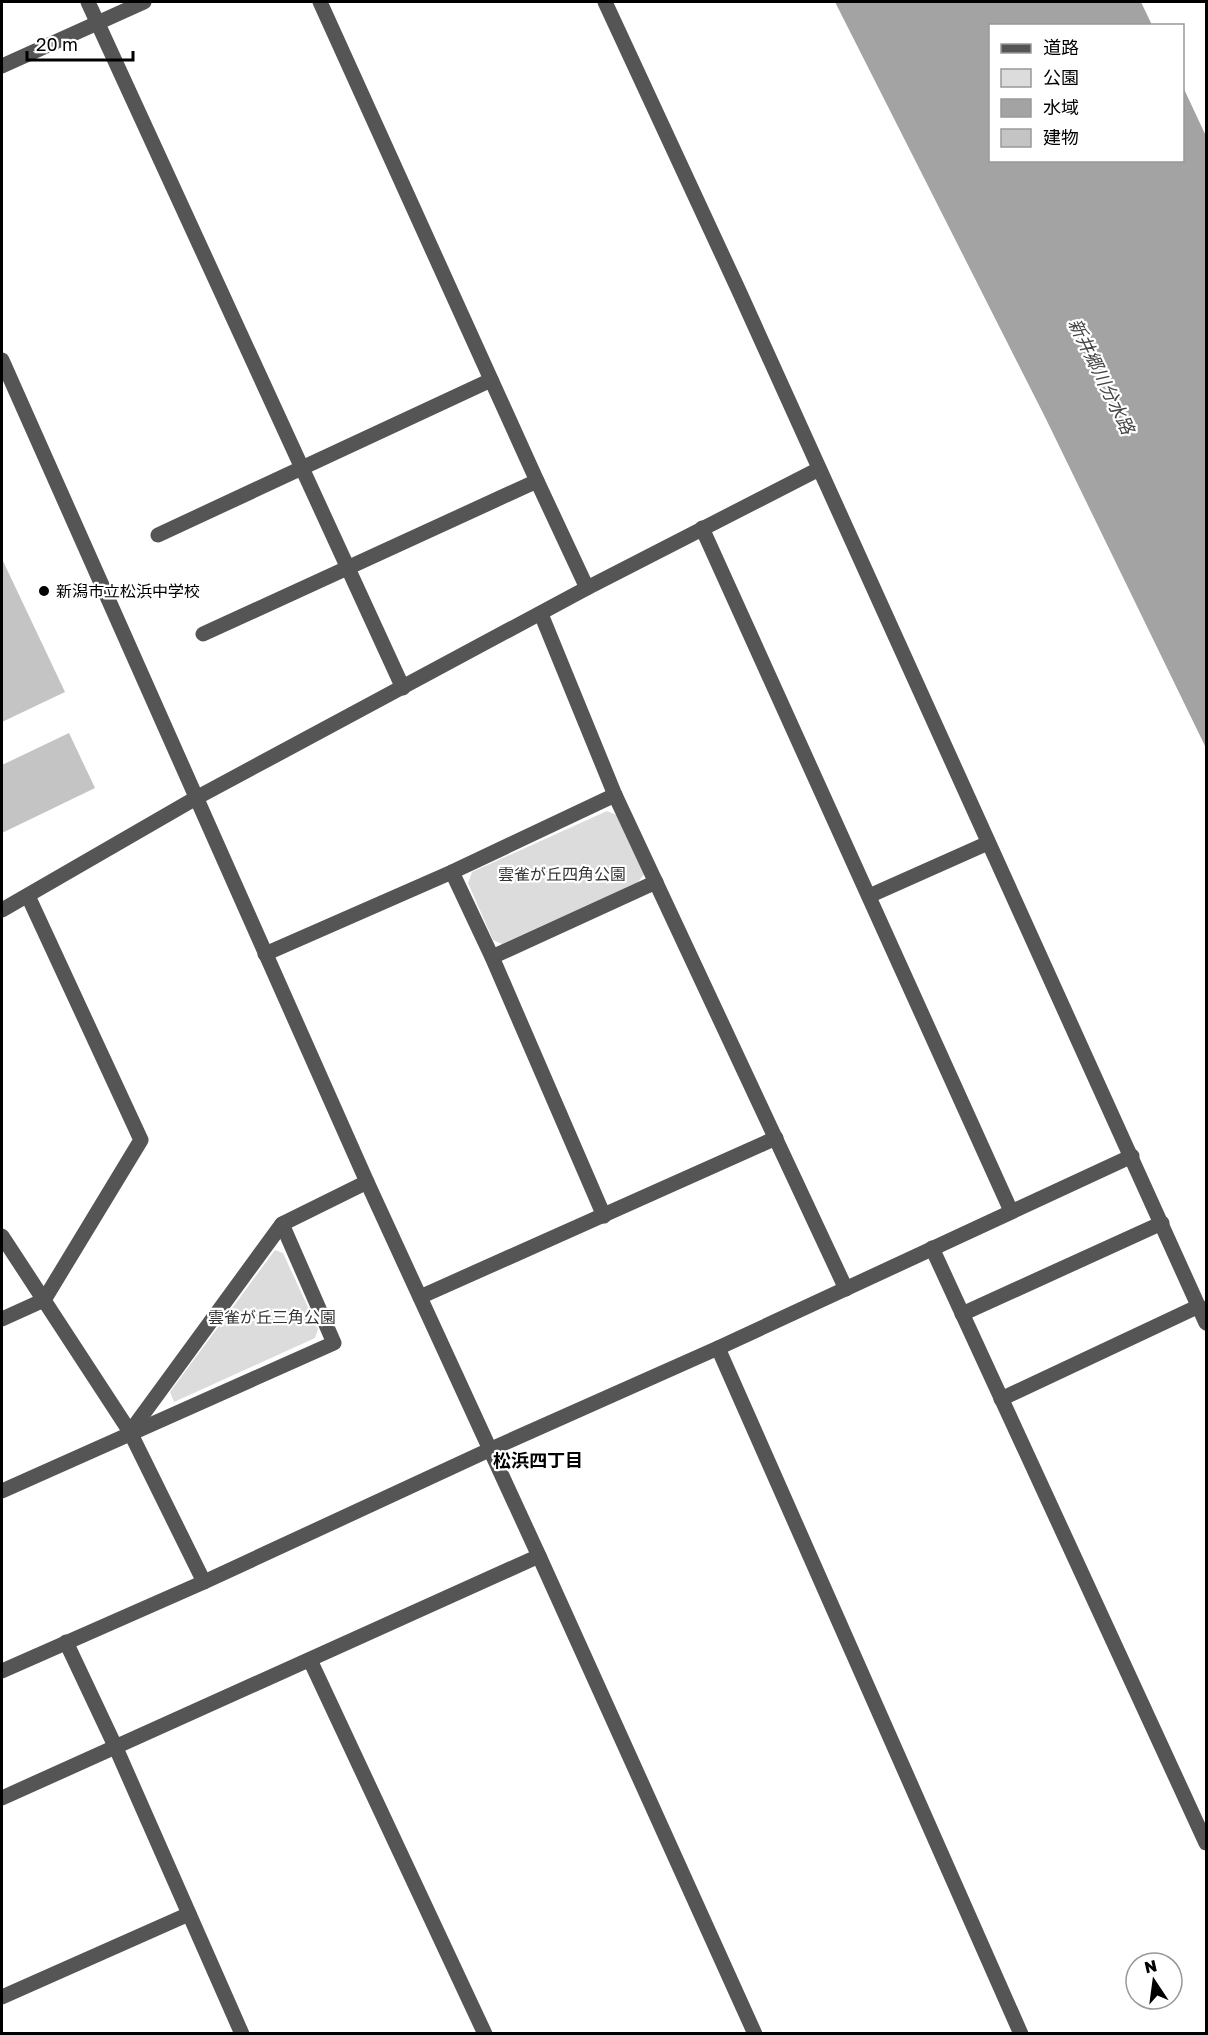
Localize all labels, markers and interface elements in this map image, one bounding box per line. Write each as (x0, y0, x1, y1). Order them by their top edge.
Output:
scale bar (27, 24, 134, 62)
legend (989, 24, 1184, 162)
text: 20 m (36, 33, 78, 55)
text: 道路 (1043, 36, 1079, 58)
text: 公園 (1043, 66, 1079, 88)
text: 水域 (1043, 96, 1079, 118)
text: 建物 (1043, 126, 1079, 148)
water label: 新井郷川分水路 (1064, 315, 1140, 439)
place label: 新潟市立松浜中学校 (56, 581, 200, 601)
marker: 新潟市立松浜中学校 (37, 584, 51, 598)
park label: 雲雀が丘四角公園 (498, 864, 626, 884)
park label: 雲雀が丘三角公園 (208, 1307, 336, 1327)
district label: 松浜四丁目 (493, 1449, 583, 1471)
north arrow (1124, 1951, 1184, 2011)
text: N (1142, 1955, 1159, 1977)

